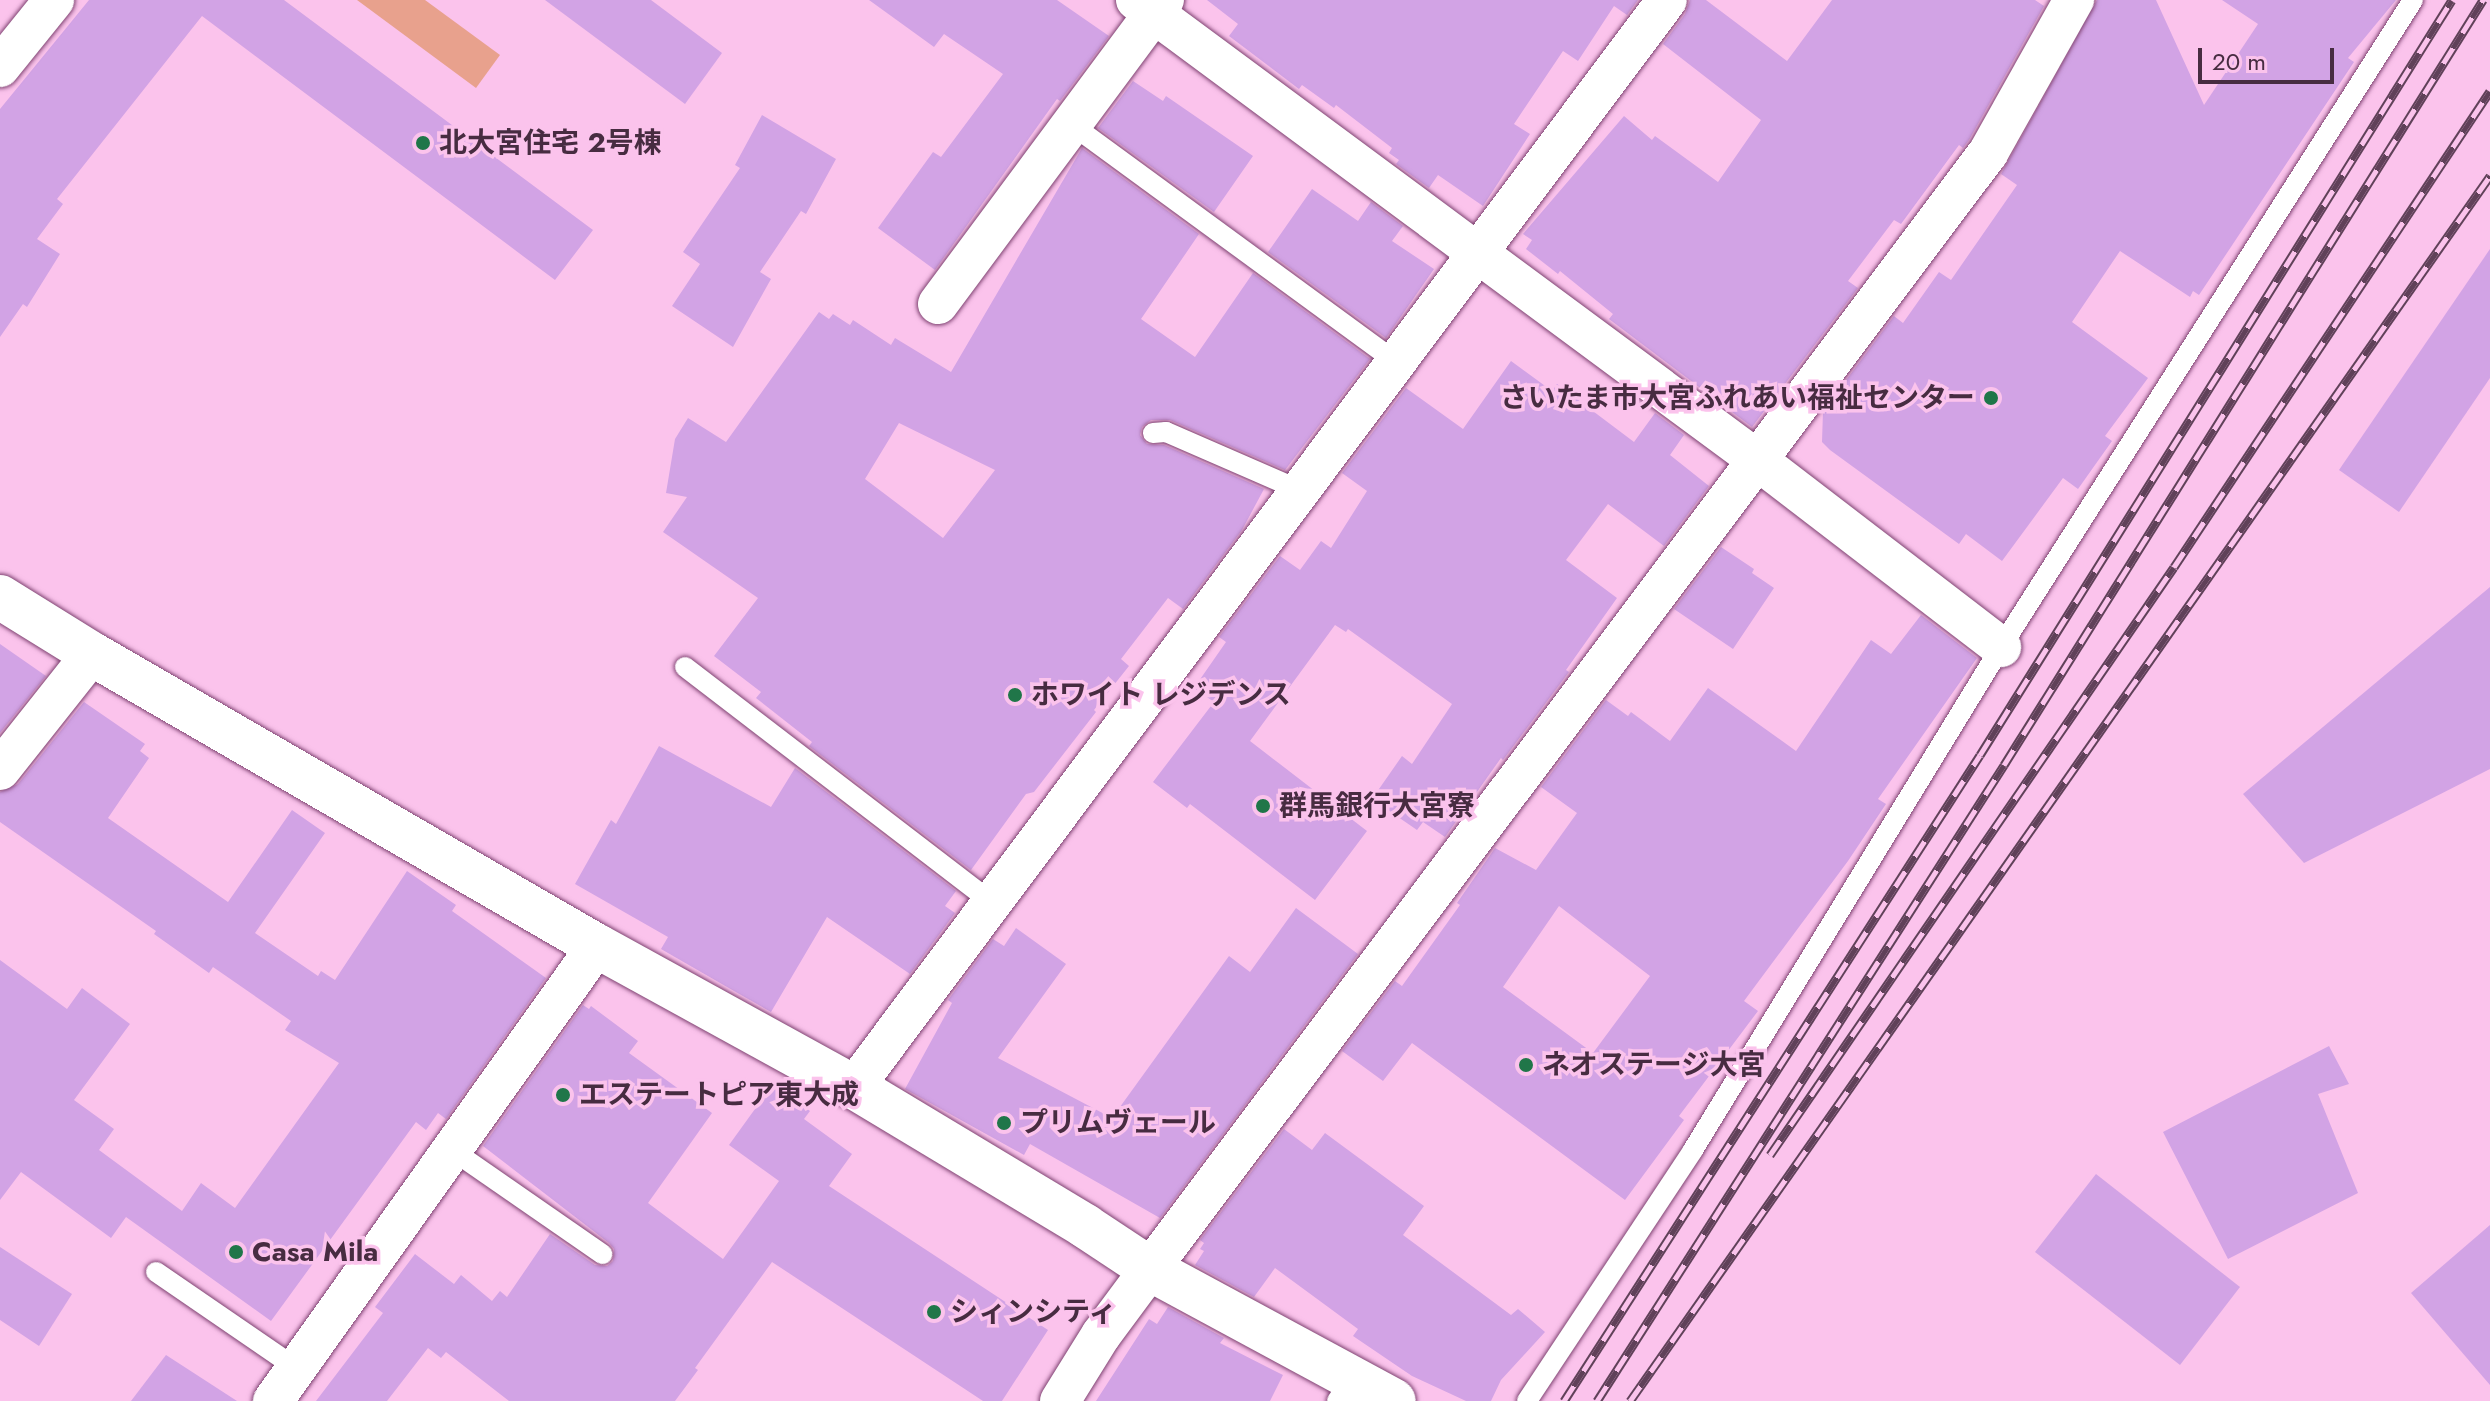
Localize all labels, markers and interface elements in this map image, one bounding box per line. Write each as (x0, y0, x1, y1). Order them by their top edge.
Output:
scale bar (2202, 32, 2338, 82)
text: 20 m (2212, 44, 2266, 79)
place label: 北大宮住宅 2号棟 (439, 126, 662, 160)
marker: 北大宮住宅 2号棟 (414, 134, 432, 152)
place label: さいたま市大宮ふれあい福祉センター (1499, 381, 1975, 415)
marker: さいたま市大宮ふれあい福祉センター (1982, 389, 2000, 407)
place label: ホワイト レジデンス (1031, 678, 1291, 712)
marker: ホワイト レジデンス (1006, 686, 1024, 704)
place label: 群馬銀行大宮寮 (1279, 789, 1475, 823)
marker: 群馬銀行大宮寮 (1254, 797, 1272, 815)
place label: ネオステージ大宮 (1542, 1048, 1766, 1082)
marker: ネオステージ大宮 (1517, 1056, 1535, 1074)
place label: エステートピア東大成 (579, 1078, 859, 1112)
marker: エステートピア東大成 (554, 1086, 572, 1104)
place label: プリムヴェール (1020, 1106, 1216, 1140)
marker: プリムヴェール (995, 1114, 1013, 1132)
place label: Casa Mila (252, 1235, 378, 1269)
marker: Casa Mila (227, 1243, 245, 1261)
place label: シィンシティ (950, 1295, 1118, 1329)
marker: シィンシティ (925, 1303, 943, 1321)

